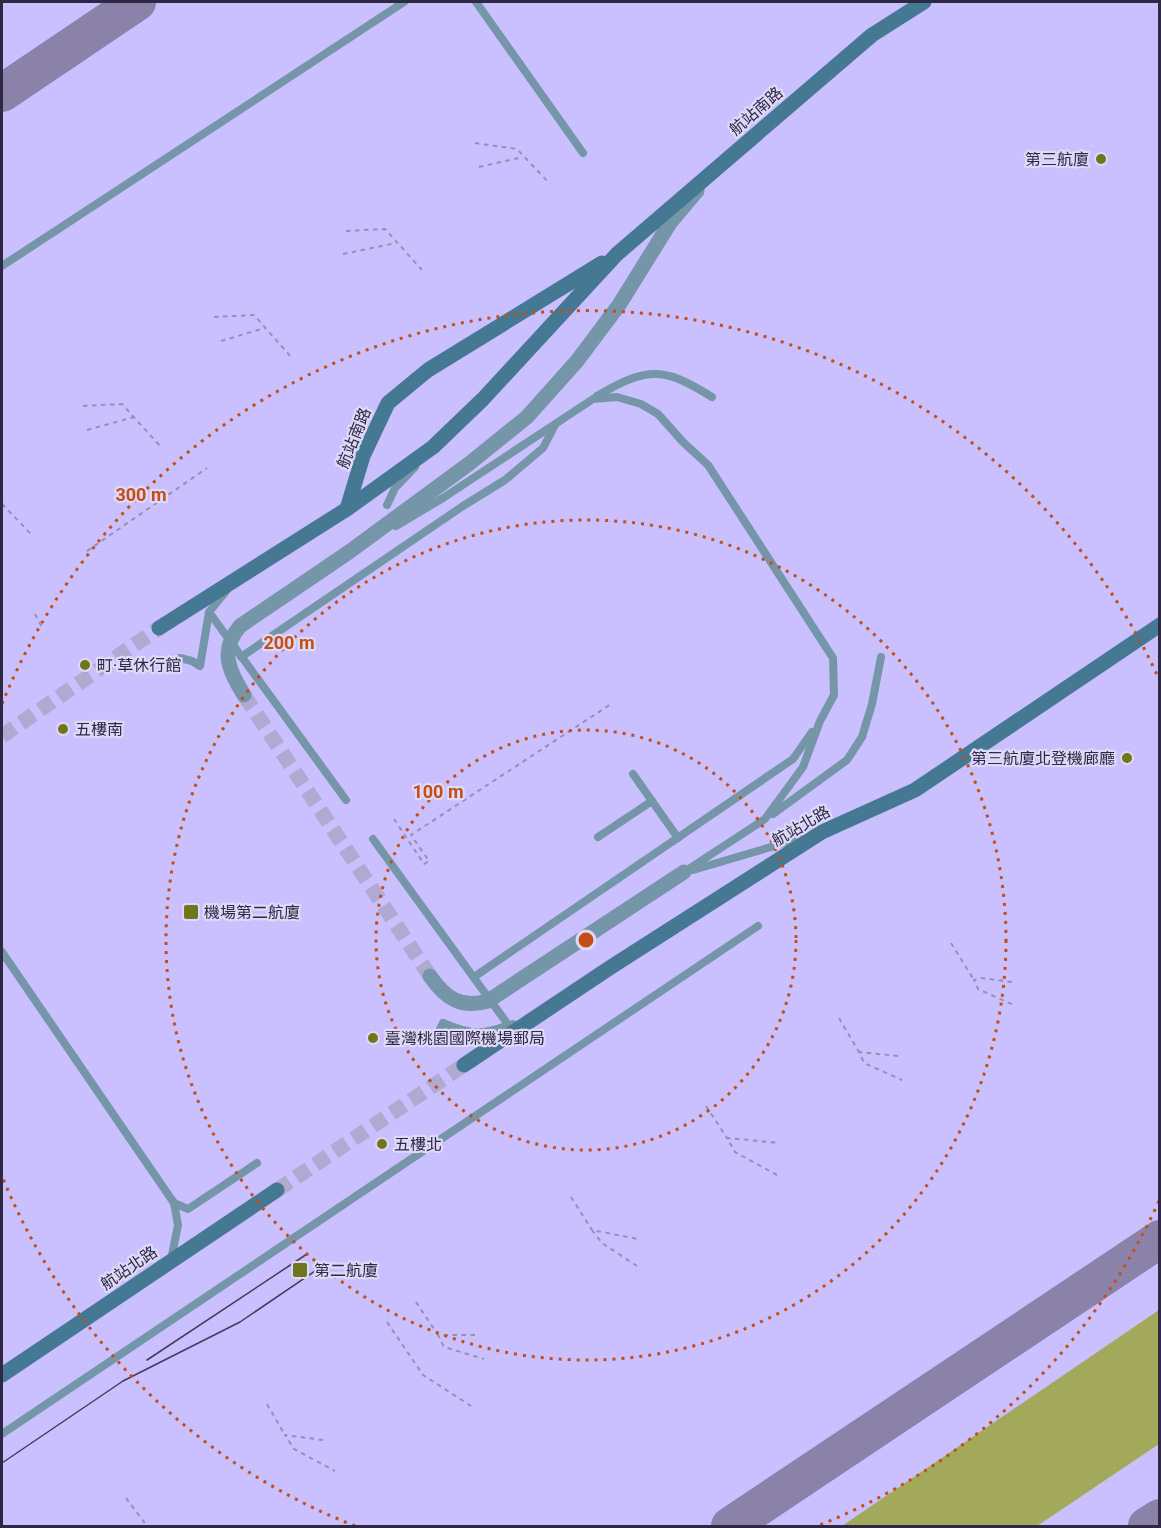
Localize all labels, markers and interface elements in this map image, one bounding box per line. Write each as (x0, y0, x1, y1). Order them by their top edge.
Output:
street label: 航站南路 (726, 83, 786, 139)
place label: 第三航廈 (1025, 150, 1089, 169)
marker: 第三航廈 (1094, 152, 1108, 166)
street label: 航站南路 (333, 405, 375, 471)
text: 300 m (115, 484, 167, 505)
text: 200 m (263, 632, 315, 653)
place label: 町·草休行館 (97, 656, 181, 675)
marker: 町·草休行館 (78, 658, 92, 672)
place label: 五樓南 (75, 720, 123, 739)
marker: 五樓南 (56, 722, 70, 736)
place label: 第三航廈北登機廊廳 (971, 749, 1115, 768)
marker: 第三航廈北登機廊廳 (1120, 751, 1134, 765)
text: 100 m (412, 781, 464, 802)
street label: 航站北路 (769, 802, 833, 850)
marker: 機場第二航廈 (182, 903, 200, 921)
place label: 機場第二航廈 (204, 903, 300, 922)
centre of rings (576, 930, 596, 950)
place label: 臺灣桃園國際機場郵局 (385, 1029, 545, 1048)
marker: 臺灣桃園國際機場郵局 (366, 1031, 380, 1045)
place label: 五樓北 (394, 1135, 442, 1154)
marker: 五樓北 (375, 1137, 389, 1151)
street label: 航站北路 (97, 1242, 161, 1294)
marker: 第二航廈 (291, 1261, 309, 1279)
place label: 第二航廈 (314, 1261, 378, 1280)

